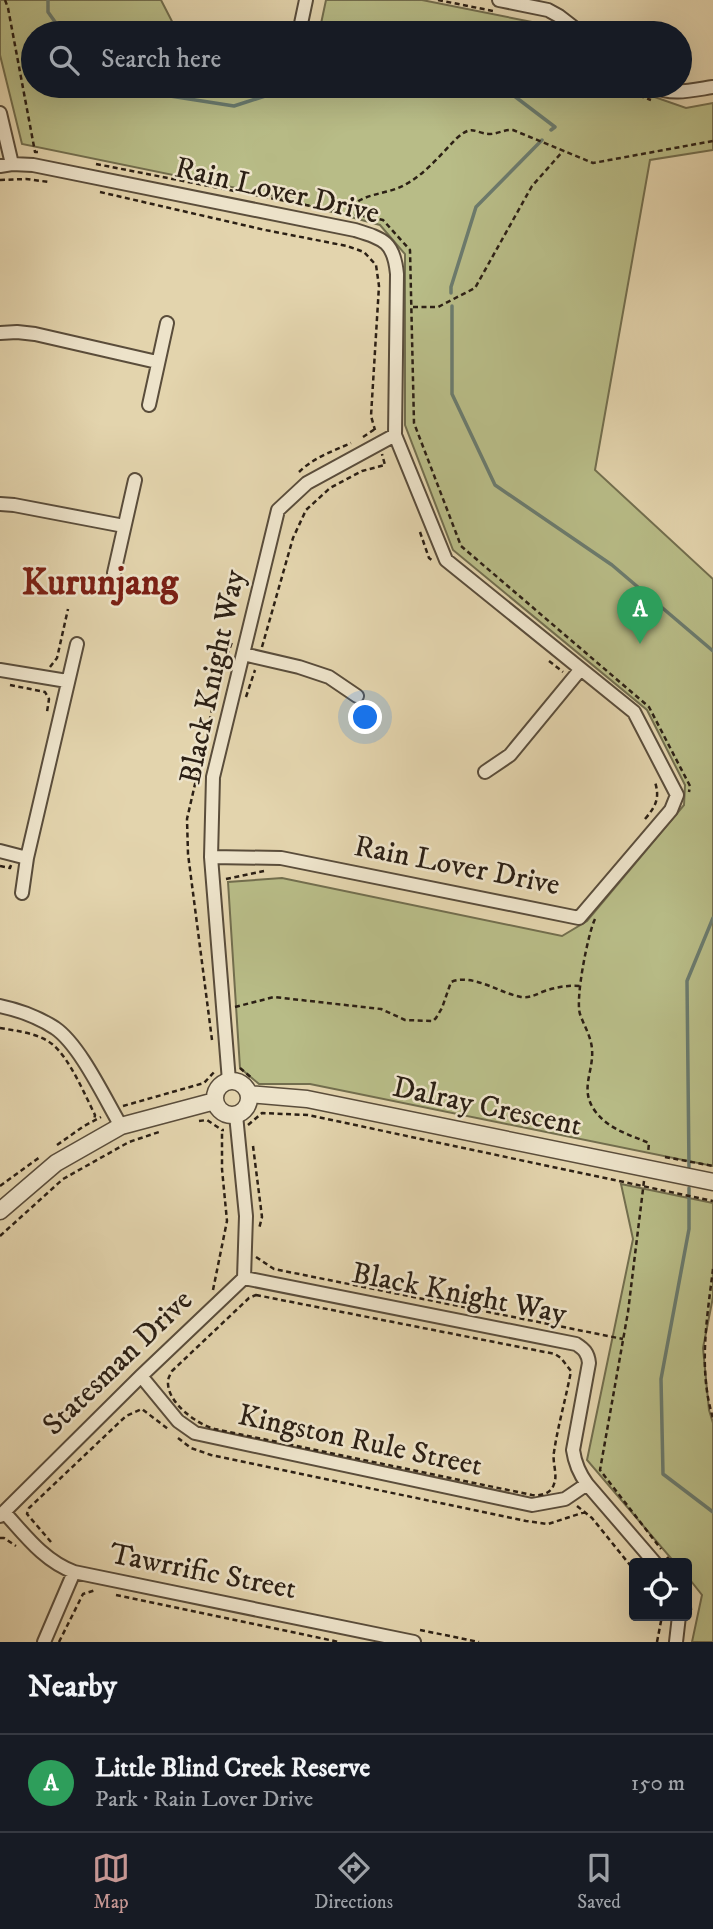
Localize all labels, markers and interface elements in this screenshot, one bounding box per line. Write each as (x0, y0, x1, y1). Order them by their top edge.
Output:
search box (21, 21, 692, 98)
icon: search (45, 41, 83, 79)
text: Search here (101, 43, 221, 76)
street label: Rain Lover Drive (171, 150, 383, 232)
district label: Kurunjang (22, 560, 179, 607)
street label: Black Knight Way (172, 566, 254, 787)
pin: A (617, 586, 663, 644)
your location (348, 700, 382, 734)
street label: Rain Lover Drive (351, 828, 563, 904)
street label: Dalray Crescent (389, 1069, 585, 1145)
street label: Black Knight Way (348, 1255, 570, 1333)
street label: Statesman Drive (35, 1282, 201, 1444)
street label: Kingston Rule Street (235, 1397, 485, 1485)
street label: Tawrrific Street (107, 1536, 299, 1608)
map controls (629, 1558, 692, 1621)
button: locate (629, 1558, 692, 1621)
text: Nearby (28, 1669, 117, 1706)
text: Little Blind Creek Reserve (95, 1752, 370, 1785)
text: A (44, 1769, 58, 1798)
text: 150 m (631, 1769, 685, 1798)
text: Park · Rain Lover Drive (95, 1785, 313, 1814)
tab: Map (92, 1849, 130, 1914)
tab: Directions (314, 1849, 393, 1914)
tab: Saved (577, 1849, 621, 1914)

